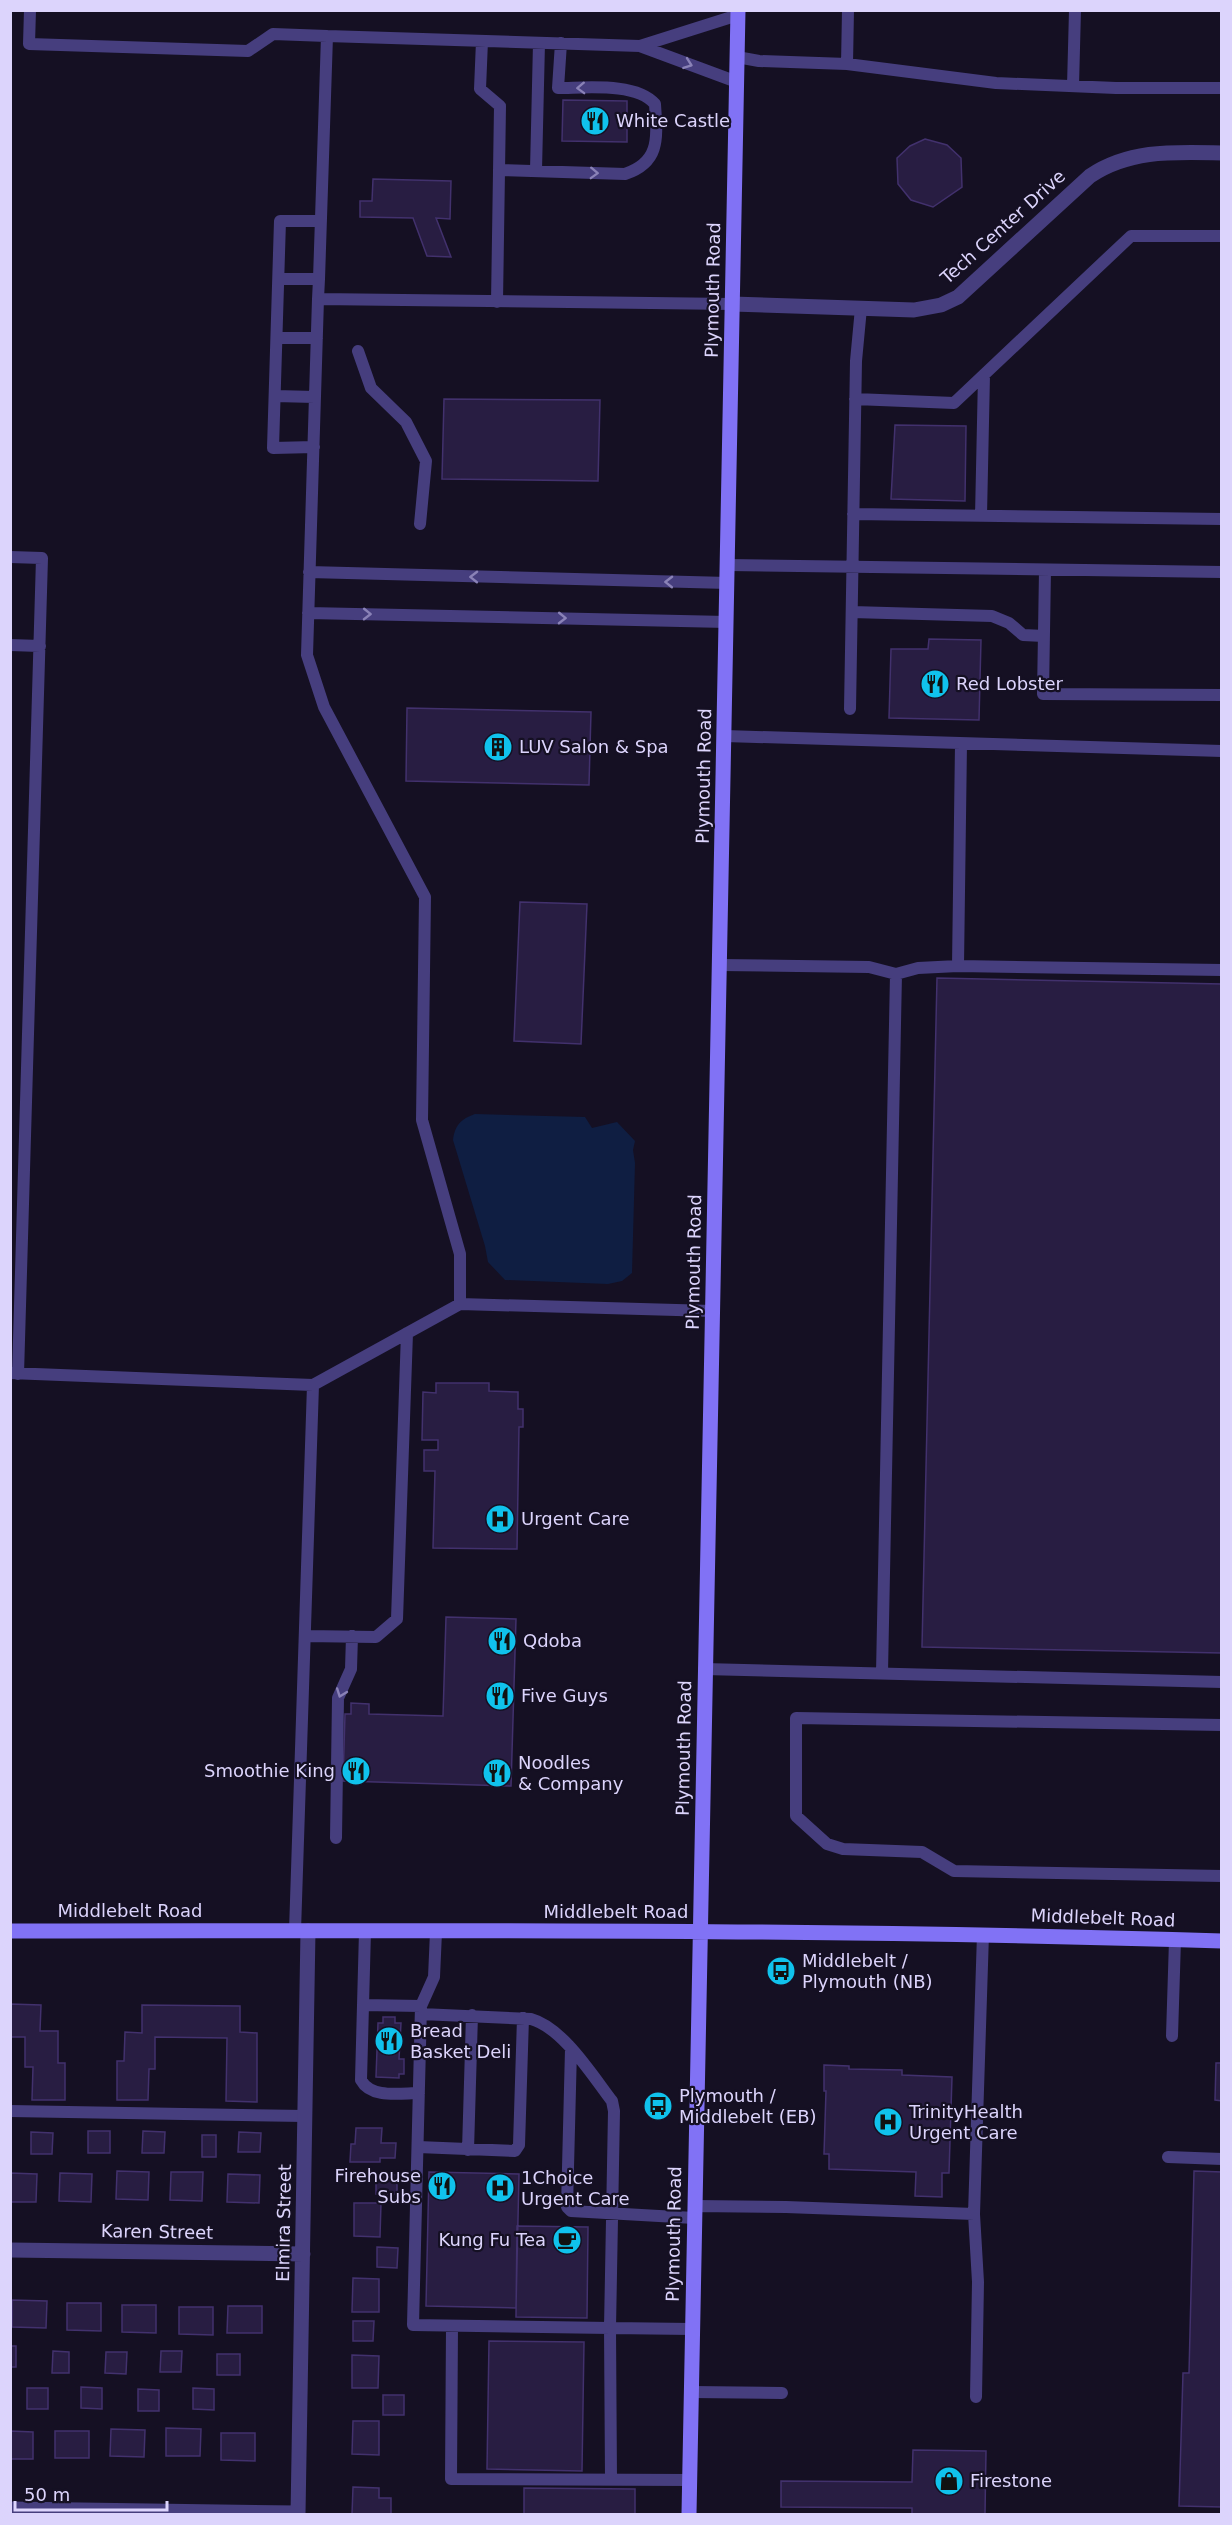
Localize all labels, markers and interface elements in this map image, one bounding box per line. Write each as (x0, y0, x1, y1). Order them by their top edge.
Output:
one-way arrow (682, 57, 693, 69)
one-way arrow (577, 82, 586, 94)
restaurant icon: White Castle (579, 105, 611, 137)
place label: White Castle (616, 110, 730, 131)
street label: Tech Center Drive (935, 165, 1069, 289)
one-way arrow (590, 166, 599, 179)
street label: Plymouth Road (701, 222, 724, 358)
one-way arrow (470, 570, 479, 583)
one-way arrow (665, 575, 674, 588)
one-way arrow (362, 608, 371, 620)
one-way arrow (557, 612, 566, 625)
restaurant icon: Red Lobster (919, 668, 951, 700)
place label: Red Lobster (956, 673, 1064, 694)
street label: Plymouth Road (692, 708, 715, 844)
building icon: LUV Salon & Spa (482, 731, 514, 763)
place label: LUV Salon & Spa (519, 736, 669, 757)
street label: Plymouth Road (682, 1194, 705, 1330)
hospital icon: Urgent Care (484, 1503, 516, 1535)
place label: Urgent Care (521, 1508, 630, 1529)
restaurant icon: Qdoba (486, 1625, 518, 1657)
place label: Qdoba (523, 1630, 582, 1651)
restaurant icon: Five Guys (484, 1680, 516, 1712)
street label: Plymouth Road (672, 1680, 695, 1816)
place label: Five Guys (521, 1685, 608, 1706)
one-way arrow (336, 1687, 349, 1698)
place label: Noodles & Company (518, 1752, 624, 1794)
restaurant icon: Smoothie King (340, 1755, 372, 1787)
restaurant icon: Noodles & Company (481, 1757, 513, 1789)
place label: Smoothie King (204, 1760, 335, 1781)
street label: Middlebelt Road (58, 1900, 202, 1921)
street label: Middlebelt Road (544, 1901, 688, 1922)
street label: Middlebelt Road (1030, 1904, 1176, 1931)
place label: Middlebelt / Plymouth (NB) (802, 1950, 933, 1992)
bus stop icon: Middlebelt / Plymouth (NB) (765, 1955, 797, 1987)
place label: Bread Basket Deli (410, 2020, 511, 2062)
restaurant icon: Bread Basket Deli (373, 2025, 405, 2057)
place label: Plymouth / Middlebelt (EB) (679, 2085, 817, 2127)
bus stop icon: Plymouth / Middlebelt (EB) (642, 2090, 674, 2122)
place label: TrinityHealth Urgent Care (908, 2101, 1023, 2143)
hospital icon: TrinityHealth Urgent Care (872, 2106, 904, 2138)
street label: Elmira Street (272, 2164, 295, 2282)
place label: Firehouse Subs (335, 2165, 421, 2207)
street label: Plymouth Road (662, 2166, 685, 2302)
place label: 1Choice Urgent Care (521, 2167, 630, 2209)
restaurant icon: Firehouse Subs (426, 2170, 458, 2202)
hospital icon: 1Choice Urgent Care (484, 2172, 516, 2204)
street label: Karen Street (101, 2220, 213, 2243)
cafe icon: Kung Fu Tea (551, 2224, 583, 2256)
place label: Kung Fu Tea (439, 2229, 546, 2250)
shop icon: Firestone (933, 2465, 965, 2497)
place label: Firestone (970, 2470, 1052, 2491)
scale bar (15, 2474, 166, 2512)
text: 50 m (24, 2484, 70, 2505)

